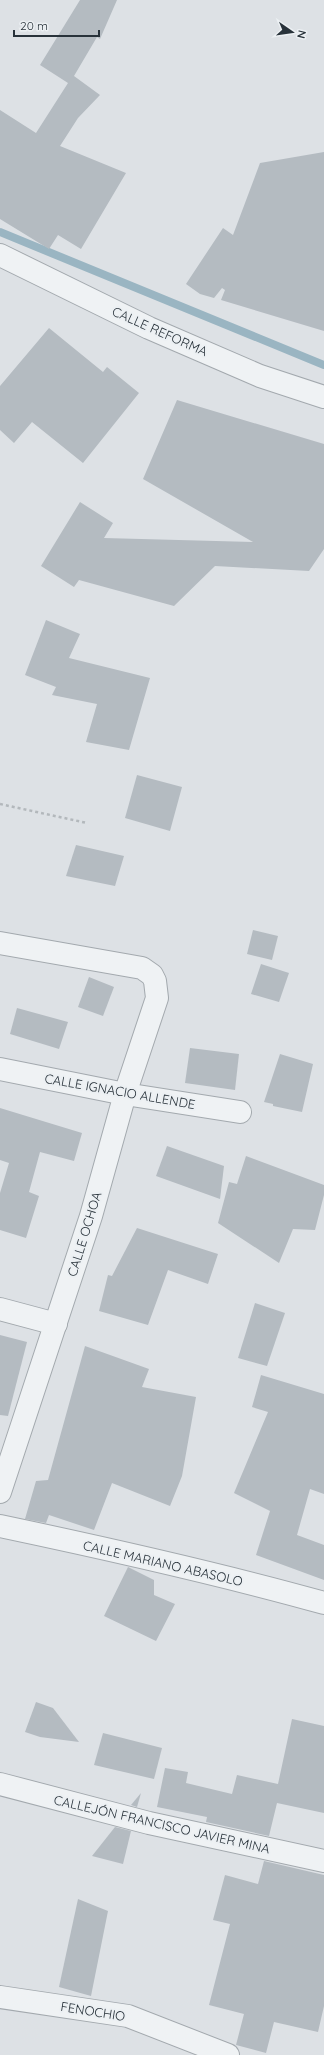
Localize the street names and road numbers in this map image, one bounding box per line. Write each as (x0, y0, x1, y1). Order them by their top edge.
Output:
street label: CALLE REFORMA (110, 303, 211, 359)
street label: CALLE IGNACIO ALLENDE (43, 1070, 197, 1112)
street label: CALLE OCHOA (64, 1189, 105, 1278)
street label: CALLE MARIANO ABASOLO (82, 1537, 244, 1589)
street label: CALLEJÓN FRANCISCO JAVIER MINA (52, 1791, 272, 1857)
street label: FENOCHIO (60, 1998, 126, 2024)

